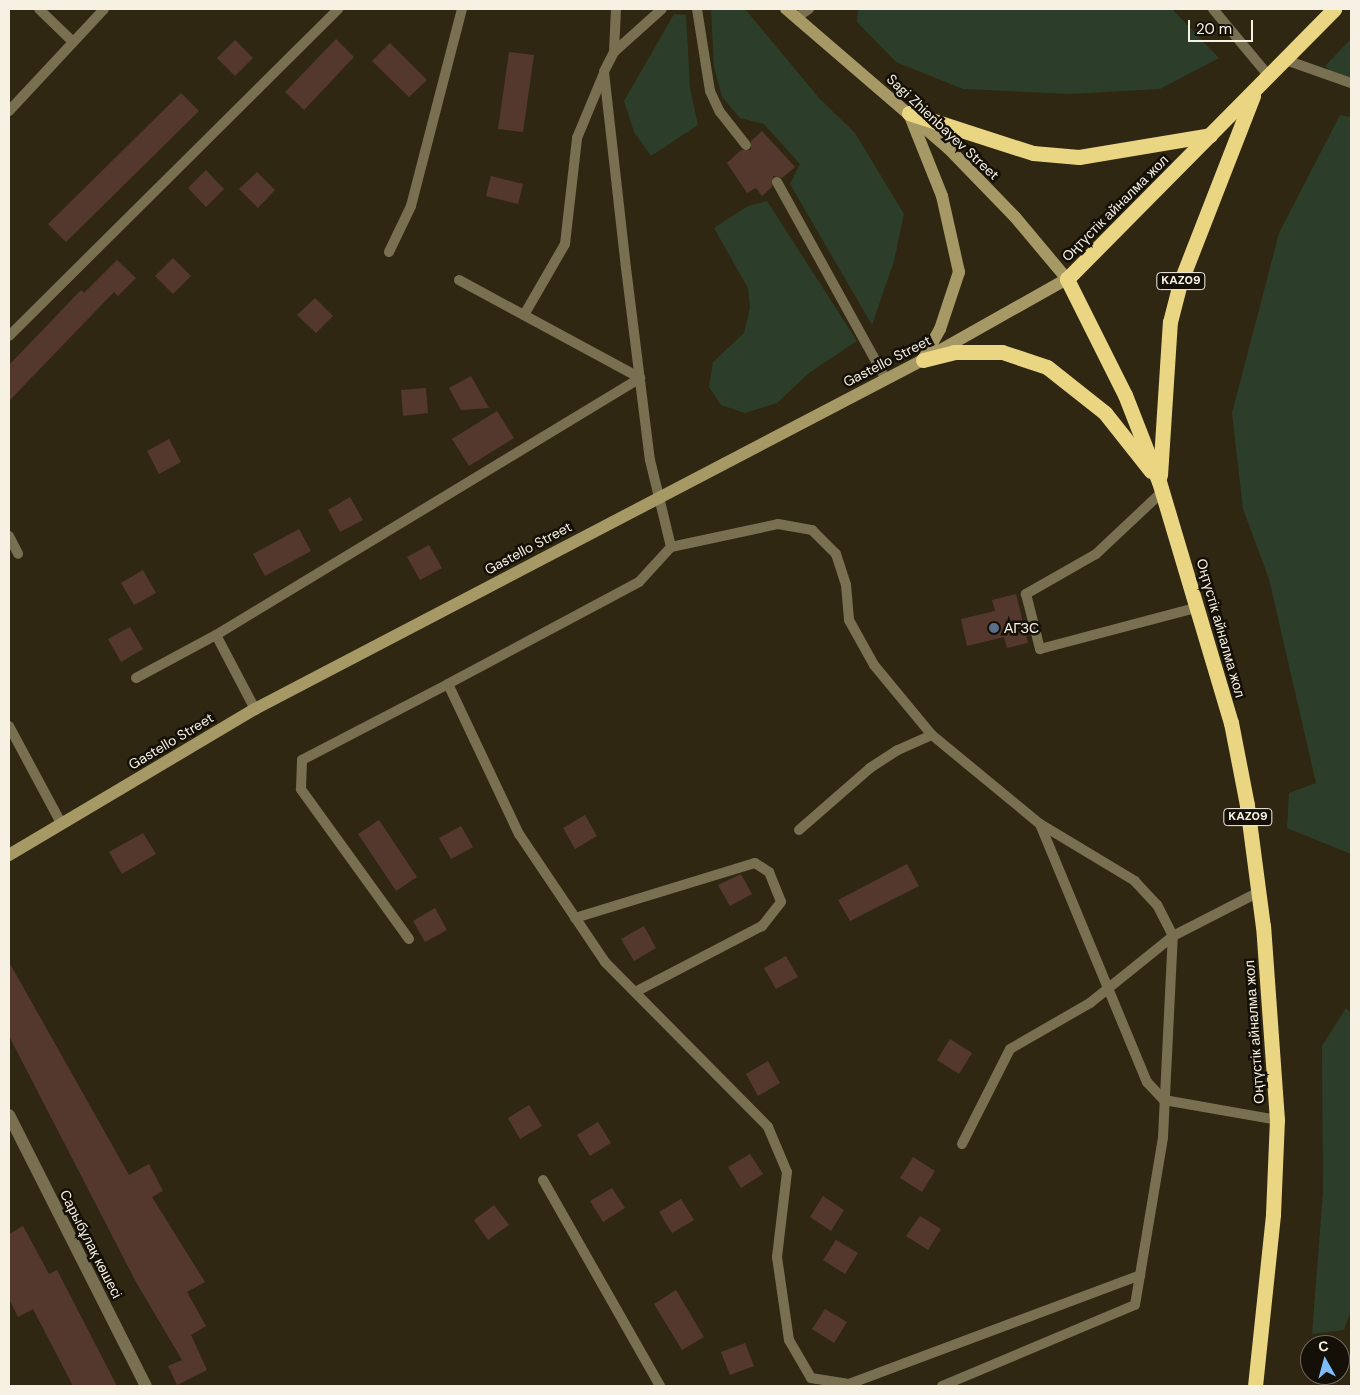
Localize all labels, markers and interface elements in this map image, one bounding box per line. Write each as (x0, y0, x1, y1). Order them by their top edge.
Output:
scale bar (1190, 10, 1255, 42)
text: 20 m (1196, 19, 1232, 39)
street label: Sagi Zhienbayev Street (883, 71, 1003, 183)
street label: Оңтүстік айналма жол (1058, 151, 1172, 265)
road number: KAZ09 (1156, 272, 1206, 290)
street label: Gastello Street (840, 332, 934, 390)
street label: Gastello Street (482, 518, 574, 578)
street label: Оңтүстік айналма жол (1193, 557, 1249, 699)
place label: АГЗС (1004, 620, 1039, 636)
marker: АГЗС (988, 622, 1000, 634)
street label: Gastello Street (125, 709, 217, 773)
road number: KAZ09 (1223, 808, 1273, 826)
street label: Оңтүстік айналма жол (1241, 960, 1267, 1104)
street label: Сарыбұлақ көшесі (56, 1187, 126, 1301)
north arrow (1300, 1335, 1350, 1385)
text: С (1317, 1337, 1329, 1356)

